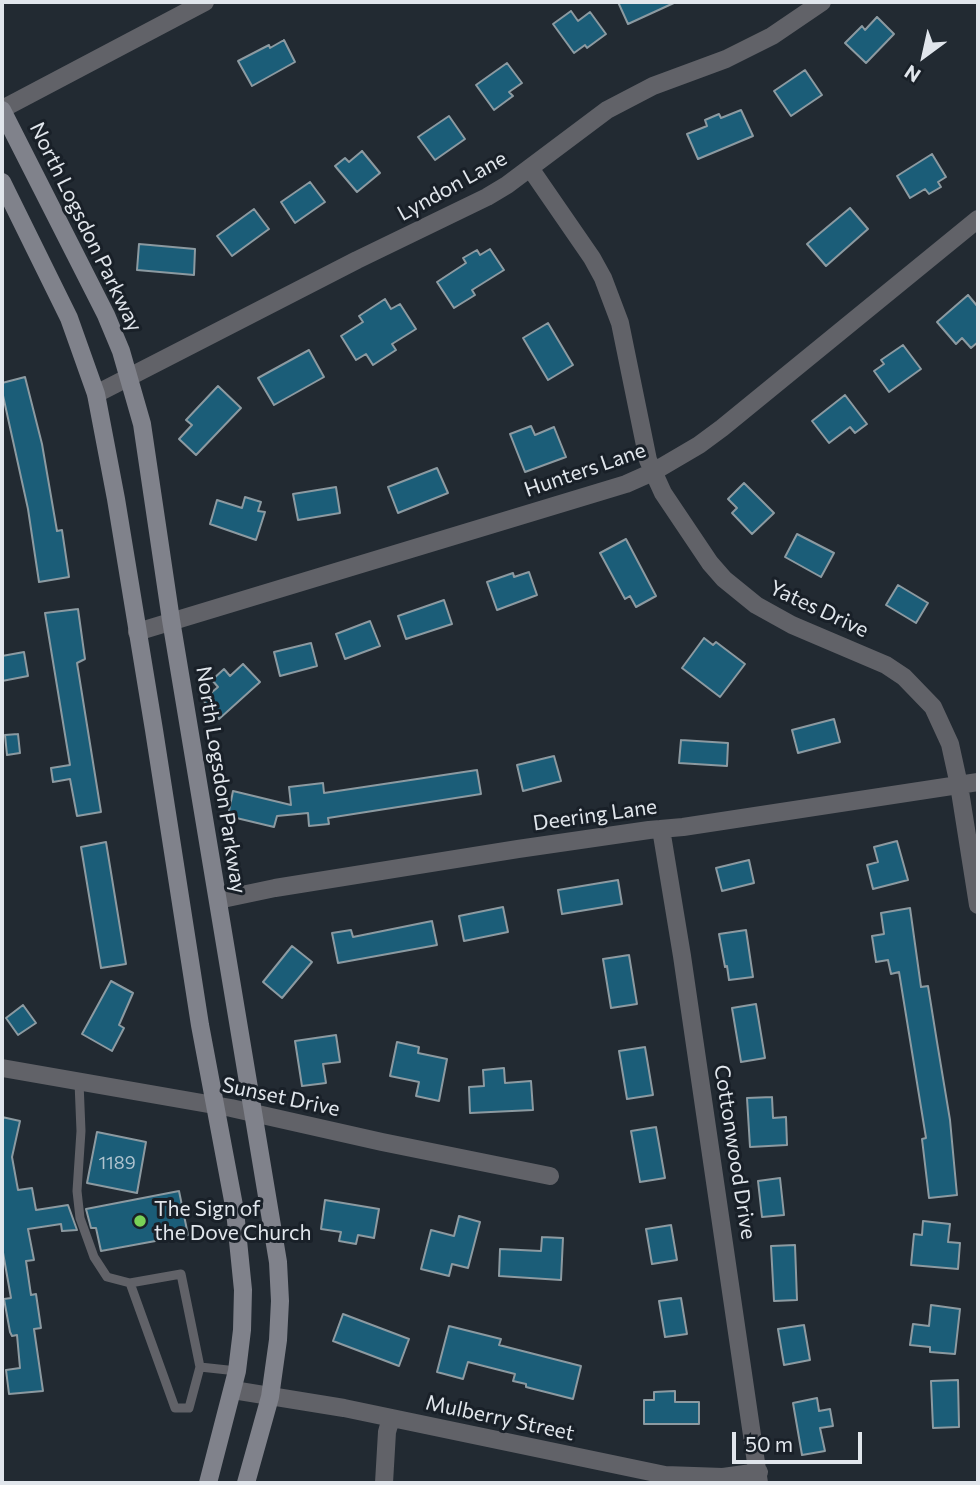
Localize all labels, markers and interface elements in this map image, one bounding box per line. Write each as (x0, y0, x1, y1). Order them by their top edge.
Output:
north arrow (889, 21, 959, 91)
text: N (900, 61, 925, 88)
street label: North Logsdon Parkway (24, 118, 148, 336)
street label: Lyndon Lane (393, 146, 511, 226)
street label: Hunters Lane (521, 437, 649, 503)
street label: Yates Drive (765, 575, 873, 643)
street label: North Logsdon Parkway (191, 665, 251, 895)
street label: Deering Lane (531, 794, 659, 836)
street label: Cottonwood Drive (709, 1063, 761, 1241)
street label: Sunset Drive (220, 1072, 342, 1122)
house number: 1189 (98, 1152, 136, 1174)
place label: The Sign of the Dove Church (154, 1196, 311, 1246)
marker: The Sign of the Dove Church (132, 1213, 148, 1229)
street label: Mulberry Street (423, 1390, 577, 1446)
scale bar (735, 1418, 864, 1462)
text: 50 m (745, 1431, 793, 1456)

